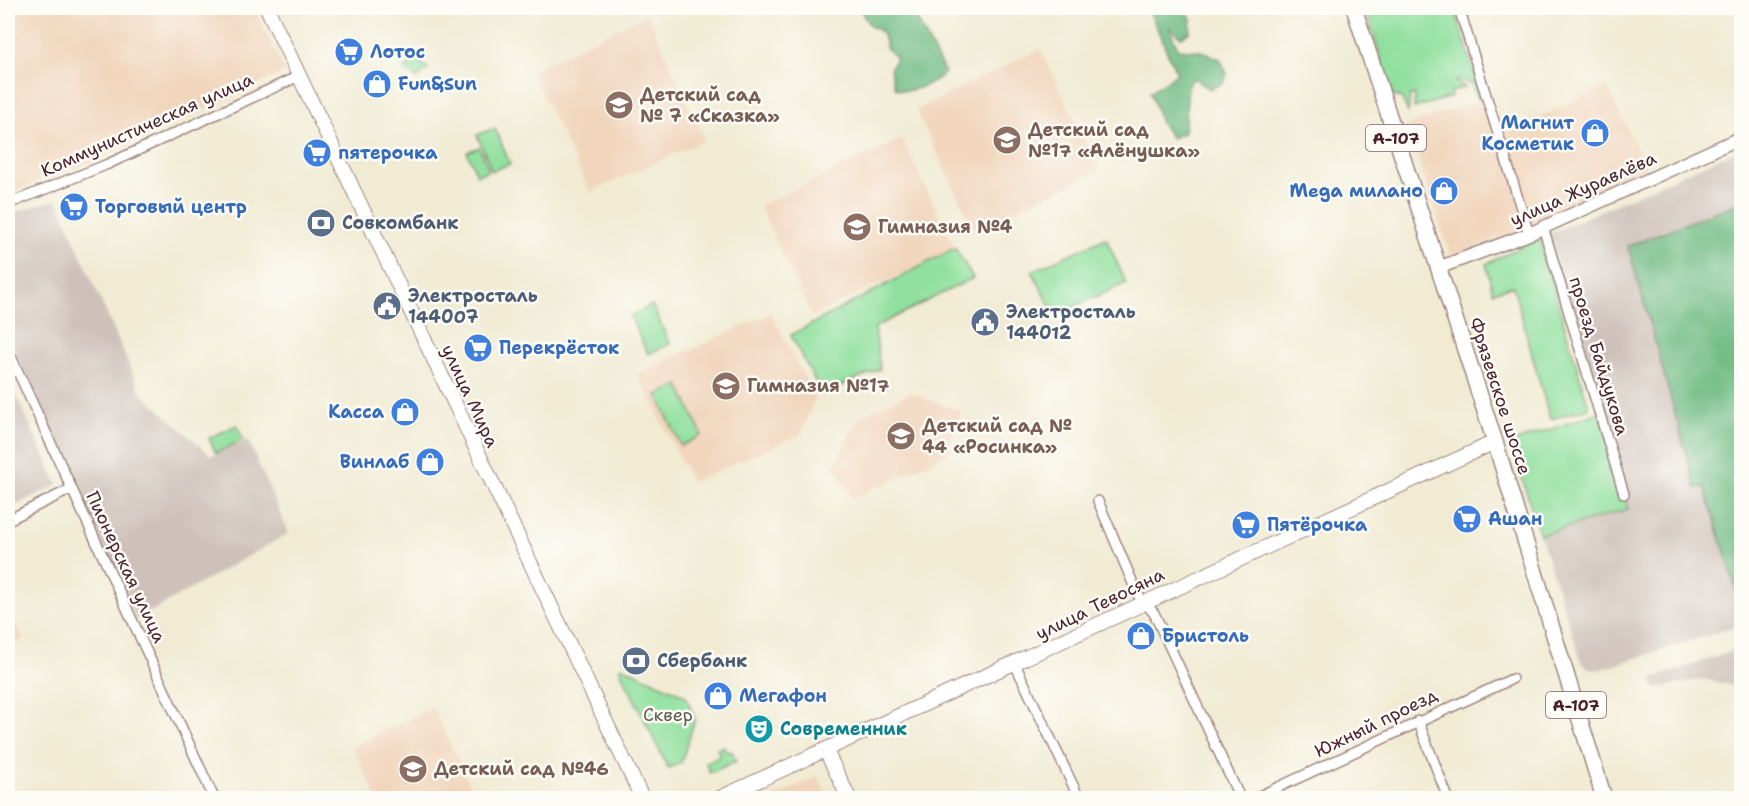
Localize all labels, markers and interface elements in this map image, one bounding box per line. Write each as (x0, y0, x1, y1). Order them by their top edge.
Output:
supermarket icon: Лотос (333, 36, 365, 68)
place label: Лотос (370, 40, 425, 64)
street label: Коммунистическая улица (37, 67, 257, 183)
shop icon: Fun&Sun (361, 68, 393, 100)
place label: Fun&Sun (398, 72, 477, 96)
place label: Детский сад № 7 «Сказка» (640, 83, 780, 128)
school or university icon: Детский сад № 7 «Сказка» (603, 89, 635, 121)
place label: Магнит Косметик (1482, 111, 1574, 156)
shop icon: Магнит Косметик (1579, 117, 1611, 149)
place label: Детский сад №17 «Алёнушка» (1028, 118, 1200, 163)
school or university icon: Детский сад №17 «Алёнушка» (991, 124, 1023, 156)
road number: А-107 (1366, 125, 1426, 151)
supermarket icon: пятерочка (301, 137, 333, 169)
place label: пятерочка (338, 141, 438, 165)
street label: улица Журавлёва (1506, 146, 1660, 232)
shop icon: Mega милано (1428, 175, 1460, 207)
place label: Mega милано (1289, 179, 1423, 203)
supermarket icon: Торговый центр (58, 191, 90, 223)
place label: Торговый центр (95, 195, 247, 219)
bank icon: Совкомбанк (305, 207, 337, 239)
place label: Совкомбанк (342, 211, 459, 235)
school or university icon: Гимназия №4 (841, 211, 873, 243)
place label: Гимназия №4 (878, 215, 1013, 239)
street label: проезд Байдукова (1563, 274, 1635, 438)
place label: Электросталь 144007 (408, 284, 538, 329)
public building icon: Электросталь 144007 (371, 290, 403, 322)
place label: Электросталь 144012 (1006, 300, 1136, 345)
public building icon: Электросталь 144012 (969, 306, 1001, 338)
street label: Фрязевское шоссе (1463, 314, 1537, 478)
supermarket icon: Перекрёсток (462, 332, 494, 364)
place label: Перекрёсток (499, 336, 619, 360)
street label: улица Мира (436, 341, 504, 451)
school or university icon: Гимназия №17 (710, 370, 742, 402)
place label: Гимназия №17 (747, 374, 890, 398)
shop icon: Касса (389, 396, 421, 428)
place label: Касса (328, 400, 385, 424)
place label: Детский сад № 44 «Росинка» (922, 414, 1072, 459)
school or university icon: Детский сад № 44 «Росинка» (885, 420, 917, 452)
shop icon: Винлаб (414, 446, 446, 478)
place label: Винлаб (340, 450, 409, 474)
street label: Пионерская улица (80, 487, 172, 647)
supermarket icon: Ашан (1451, 503, 1483, 535)
place label: Ашан (1488, 507, 1542, 531)
supermarket icon: Пятёрочка (1230, 509, 1262, 541)
place label: Пятёрочка (1267, 513, 1368, 537)
street label: улица Тевосяна (1032, 562, 1168, 646)
shop icon: Бристоль (1125, 620, 1157, 652)
place label: Бристоль (1162, 624, 1249, 648)
bank icon: Сбербанк (620, 645, 652, 677)
place label: Сбербанк (657, 649, 747, 673)
shop icon: Мегафон (702, 680, 734, 712)
street label: Южный проезд (1311, 683, 1442, 763)
place label: Мегафон (739, 684, 827, 708)
road number: А-107 (1546, 692, 1606, 718)
park label: Сквер (643, 703, 693, 727)
theatre icon: Современник (743, 713, 775, 745)
place label: Современник (780, 717, 907, 741)
school or university icon: Детский сад №46 (397, 753, 429, 785)
place label: Детский сад №46 (434, 757, 609, 781)

